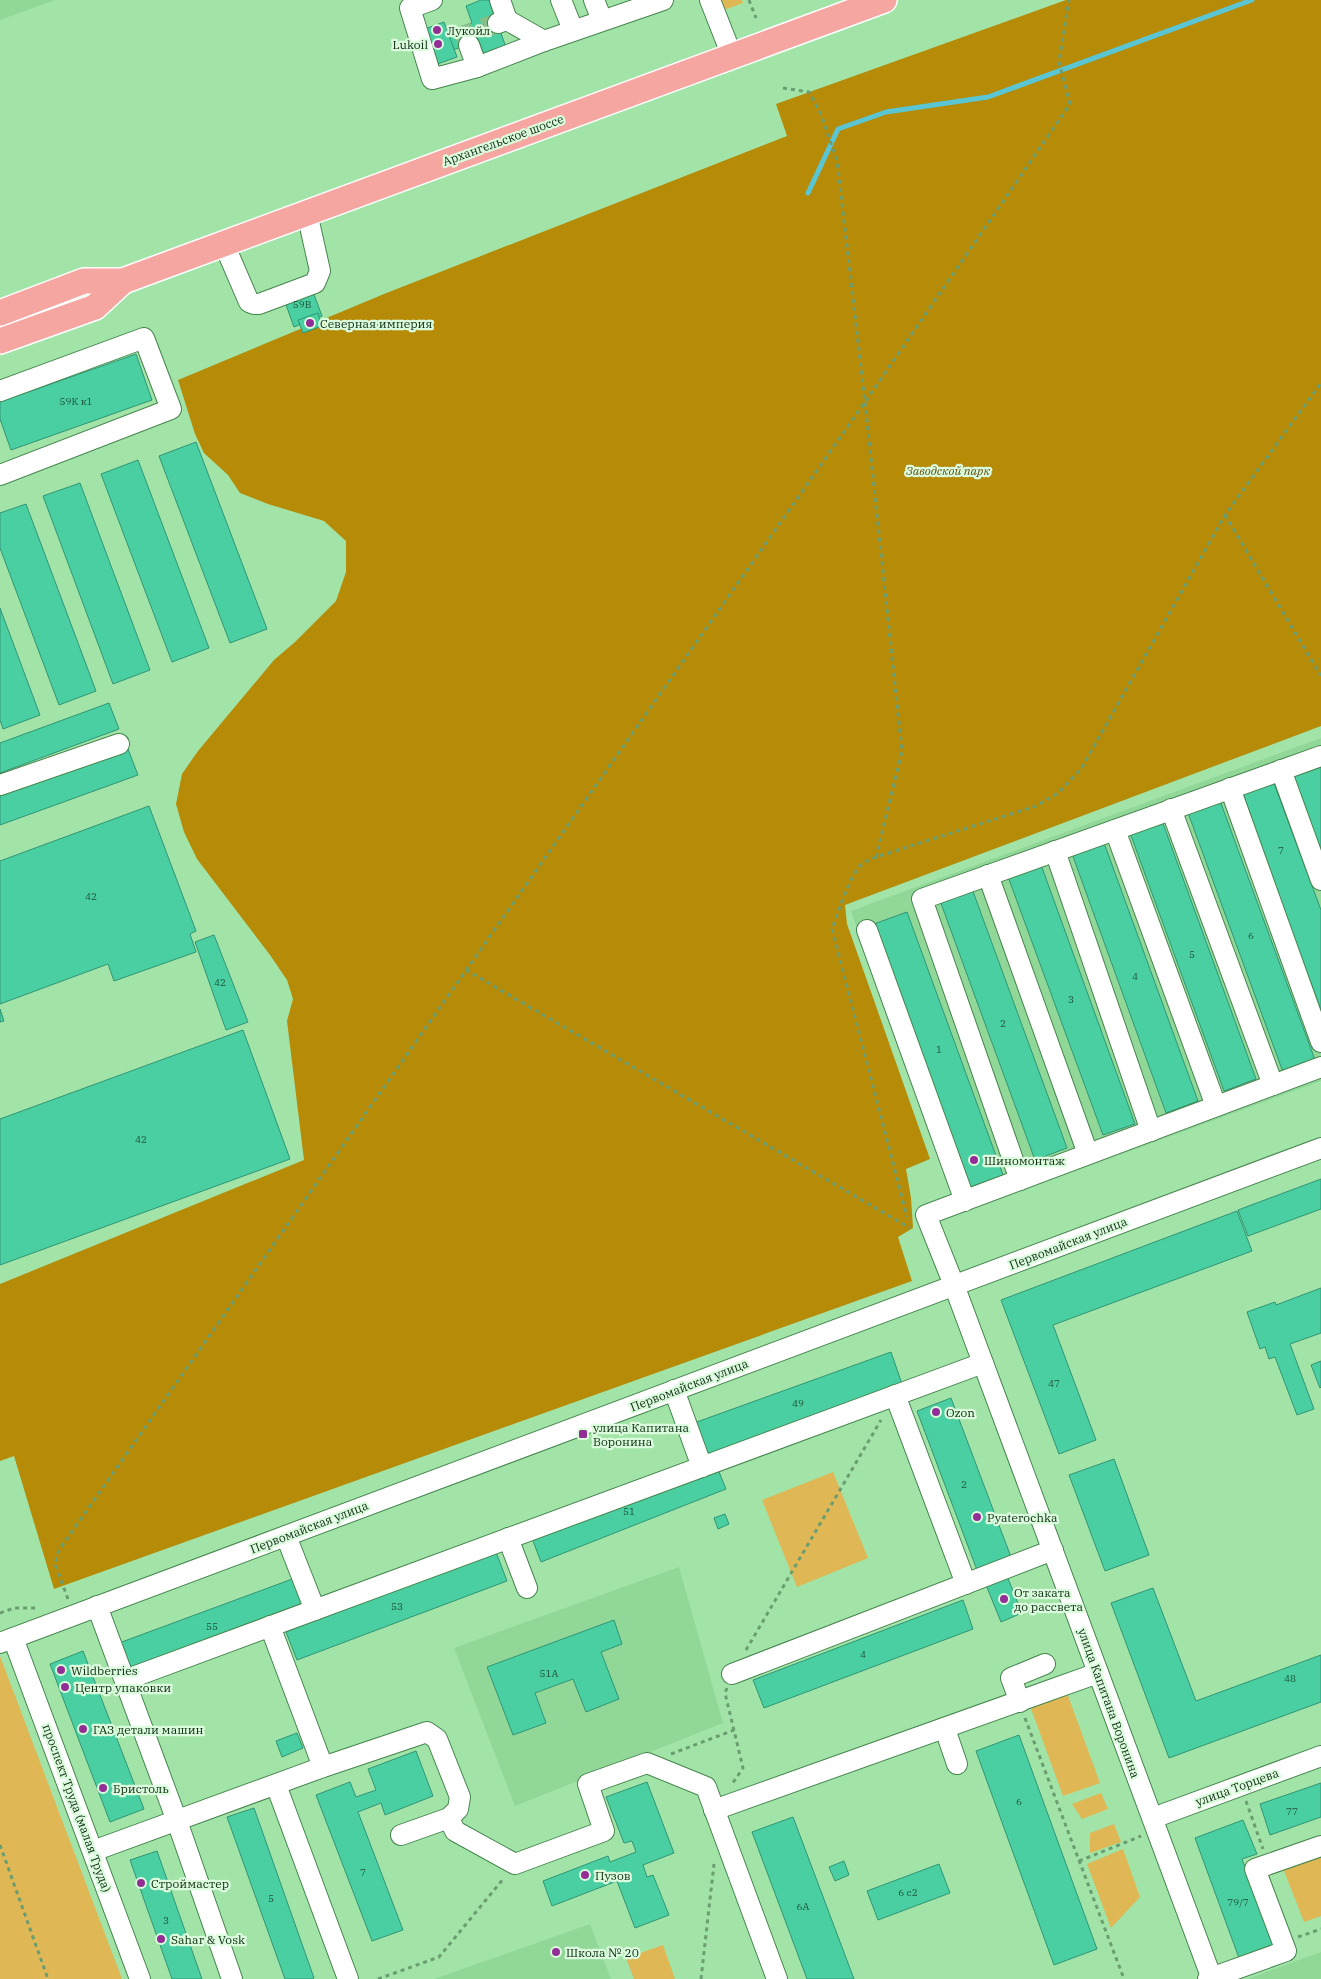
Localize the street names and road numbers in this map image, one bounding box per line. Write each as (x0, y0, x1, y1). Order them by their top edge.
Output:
street label: Архангельское шоссе (440, 111, 566, 169)
street label: Первомайская улица (1007, 1213, 1130, 1272)
street label: Первомайская улица (628, 1355, 751, 1414)
street label: Первомайская улица (248, 1497, 371, 1556)
street label: улица Капитана Воронина (1075, 1626, 1143, 1780)
street label: проспект Труда (малая Труда) (39, 1722, 115, 1894)
street label: улица Торцева (1193, 1765, 1281, 1809)

